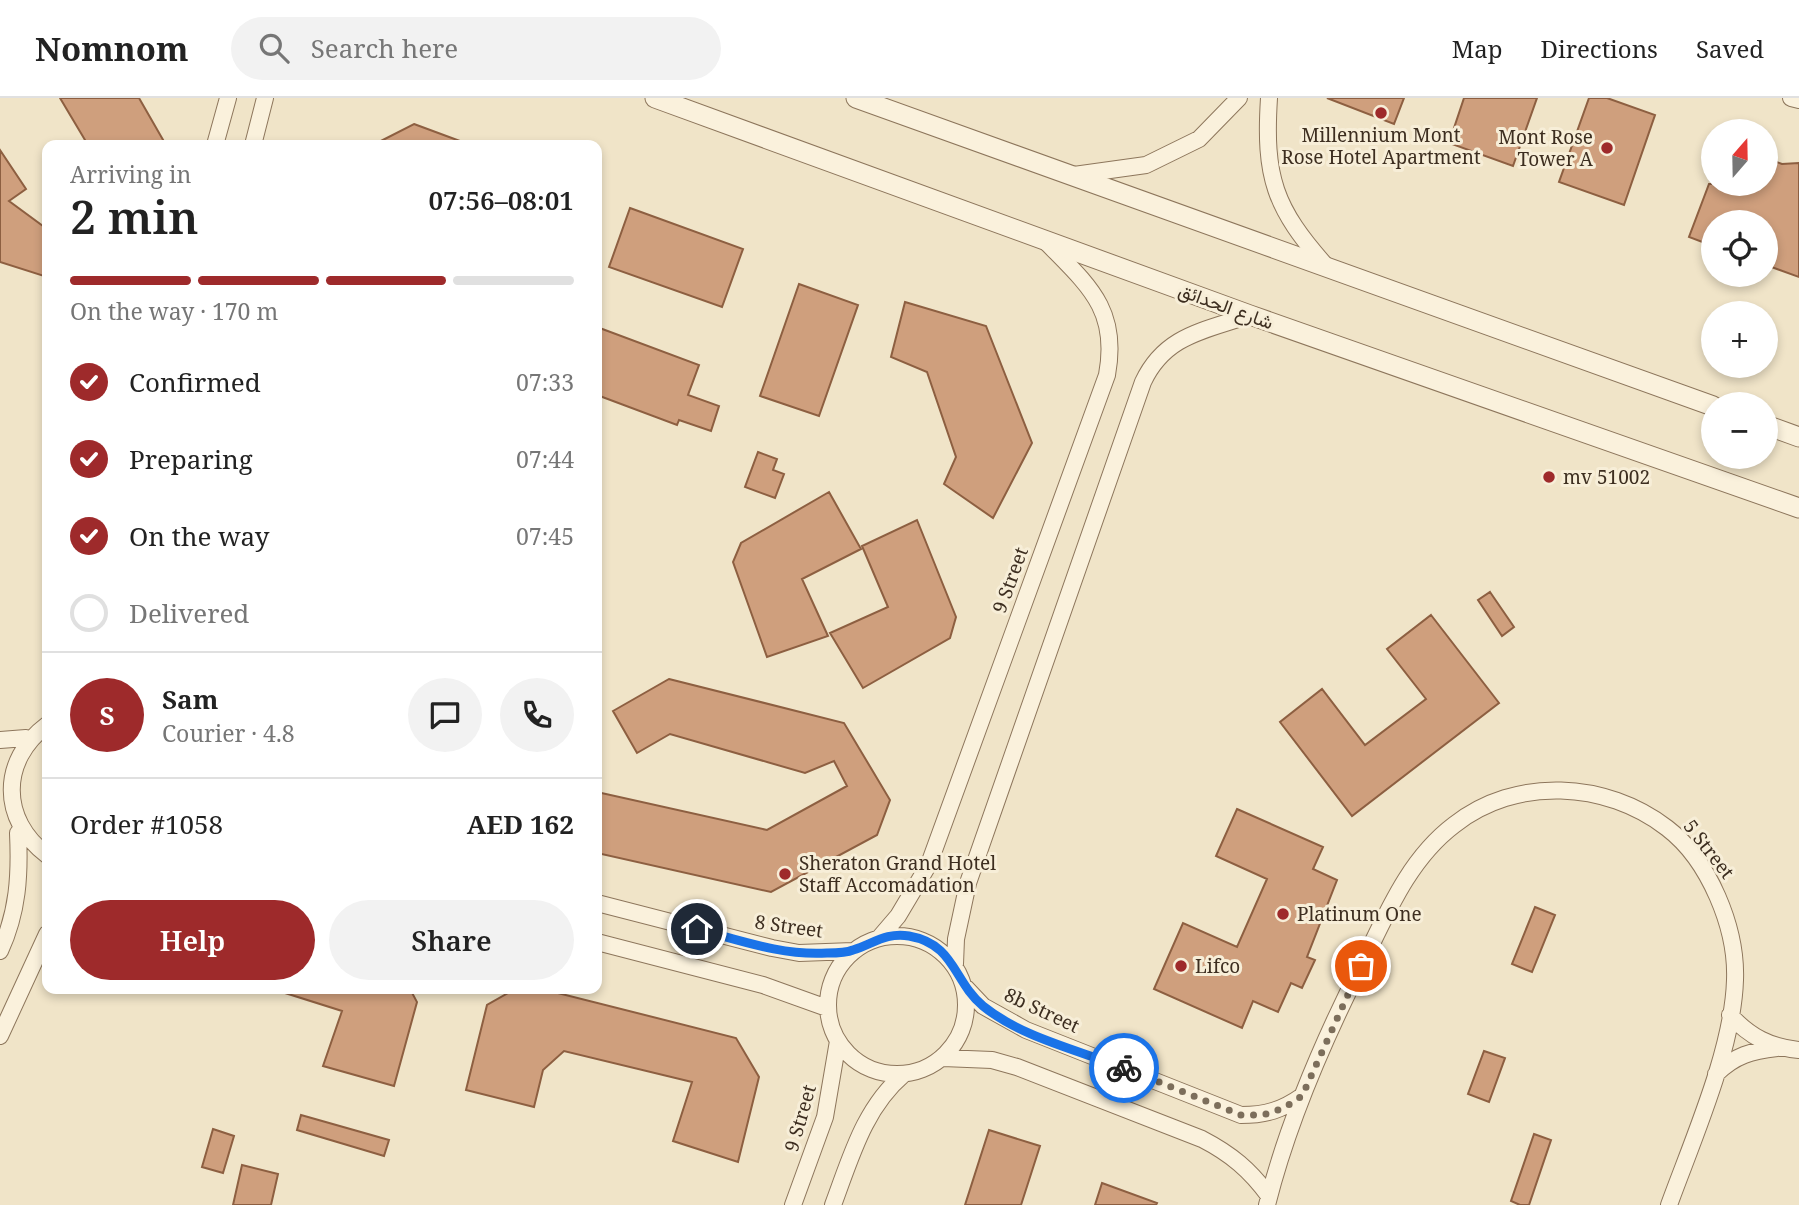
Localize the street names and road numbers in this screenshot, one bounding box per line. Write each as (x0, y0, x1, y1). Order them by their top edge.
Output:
street label: شارع الحدائق (1175, 277, 1277, 335)
street label: 9 Street (986, 543, 1034, 617)
street label: 5 Street (1678, 814, 1741, 884)
street label: 8 Street (753, 908, 825, 944)
street label: 8b Street (1000, 981, 1084, 1039)
street label: 9 Street (778, 1081, 822, 1155)

